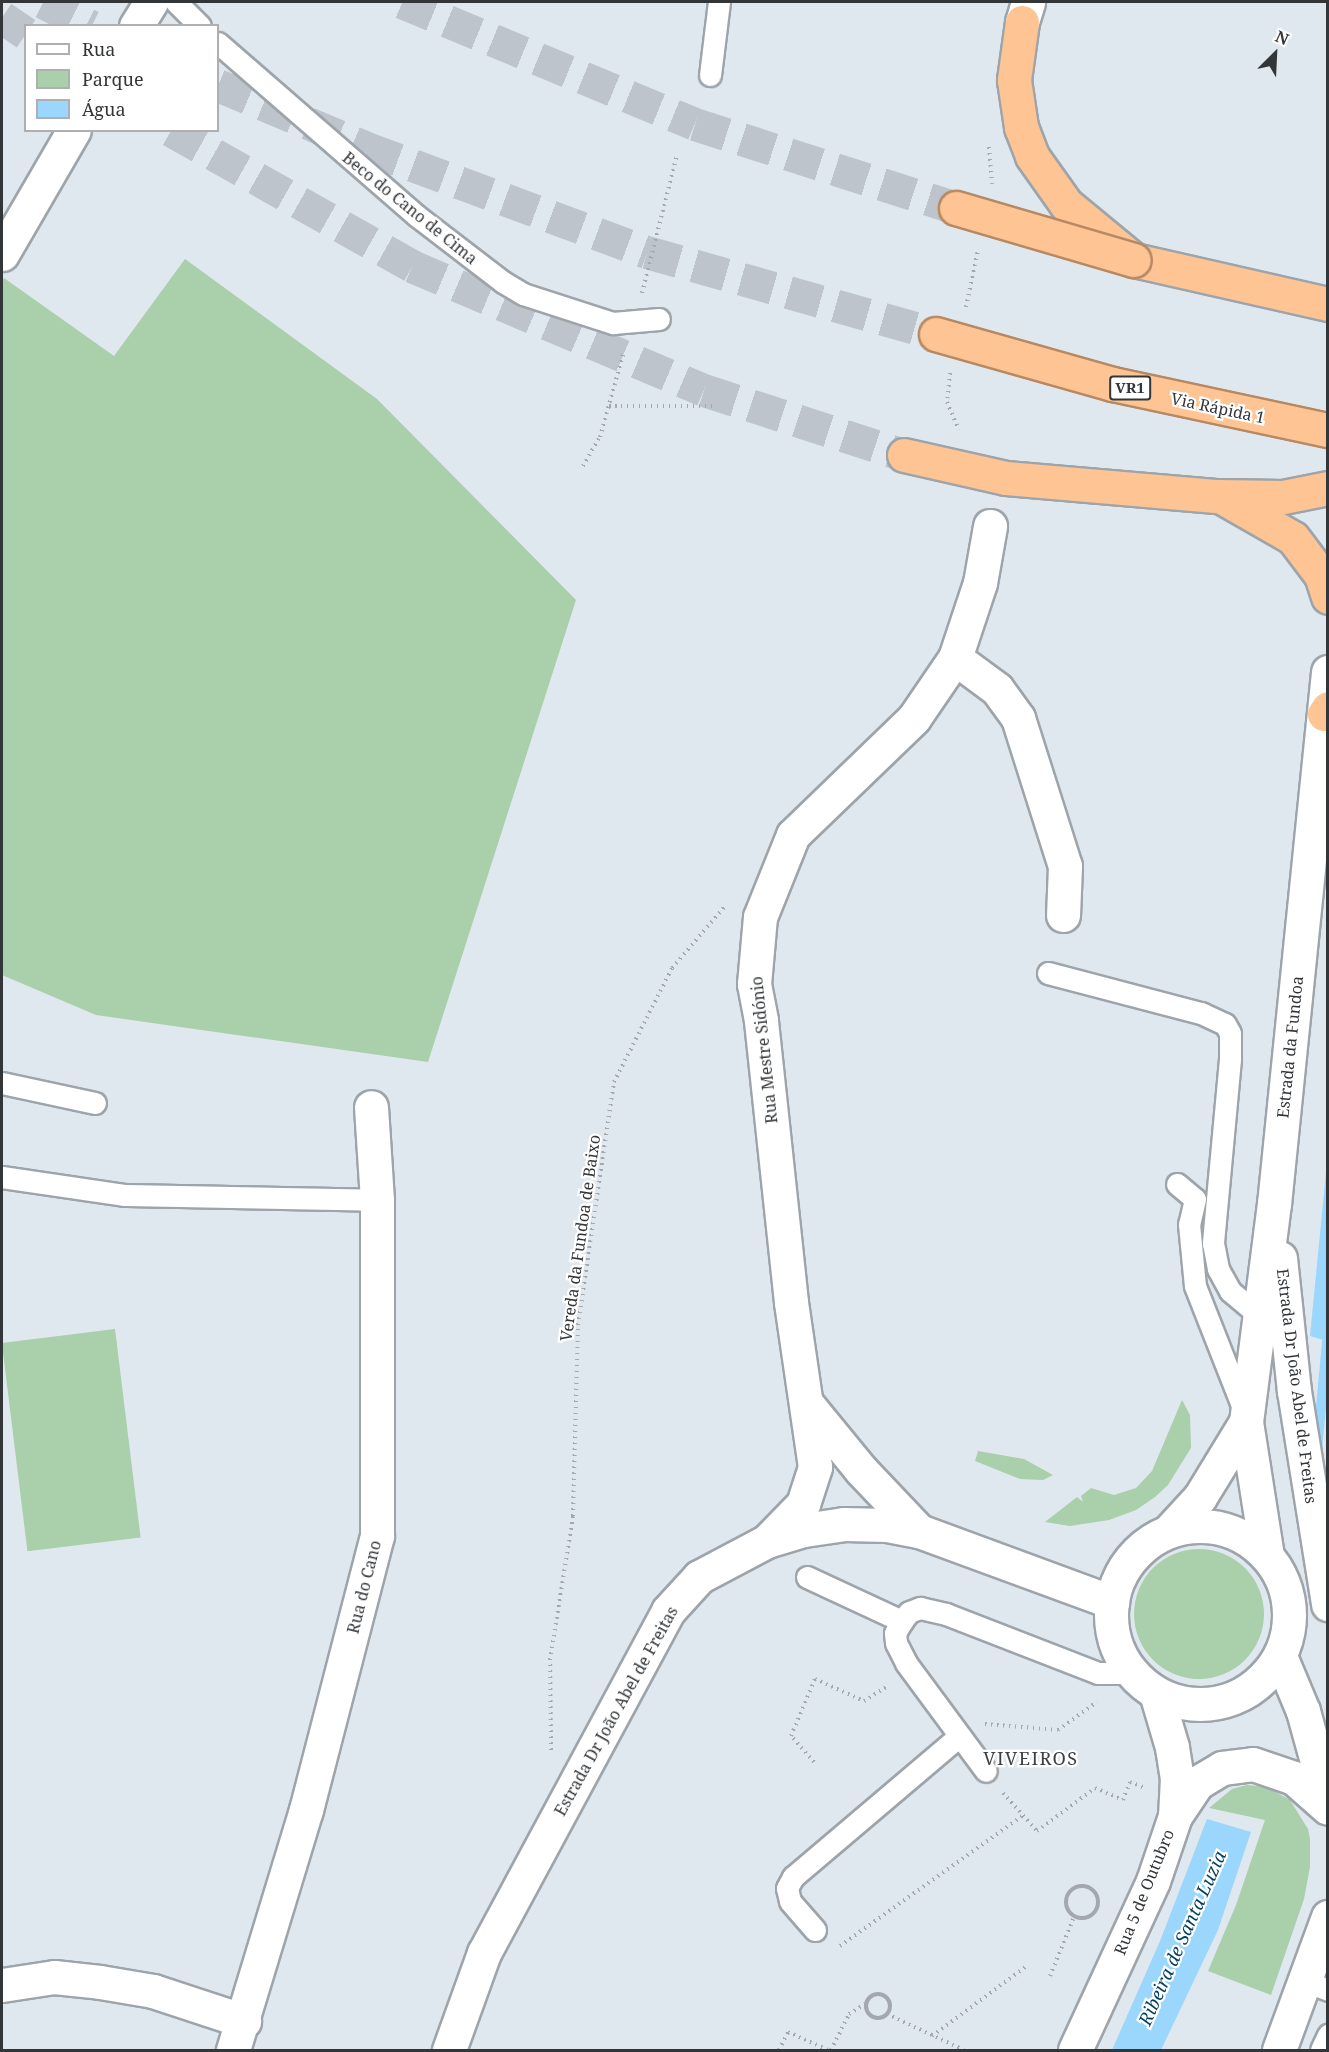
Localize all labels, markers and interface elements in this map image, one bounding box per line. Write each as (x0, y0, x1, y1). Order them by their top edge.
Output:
legend (24, 24, 219, 132)
north arrow (1245, 24, 1305, 84)
text: N (1272, 25, 1293, 50)
text: Rua (82, 37, 115, 61)
text: Parque (82, 67, 144, 91)
text: Água (82, 97, 126, 121)
street label: Beco do Cano de Cima (339, 148, 481, 268)
road number: VR1 (1109, 376, 1151, 400)
street label: Via Rápida 1 (1169, 389, 1267, 427)
street label: Rua Mestre Sidónio (747, 975, 781, 1125)
street label: Estrada da Fundoa (1273, 975, 1307, 1119)
street label: Vereda da Fundoa de Baixo (556, 1134, 604, 1342)
street label: Estrada Dr João Abel de Freitas (1273, 1267, 1321, 1505)
street label: Rua do Cano (343, 1538, 385, 1636)
street label: Estrada Dr João Abel de Freitas (550, 1603, 682, 1819)
district label: VIVEIROS (983, 1747, 1079, 1769)
street label: Rua 5 de Outubro (1110, 1826, 1178, 1958)
water label: Ribeira de Santa Luzia (1134, 1847, 1230, 2029)

